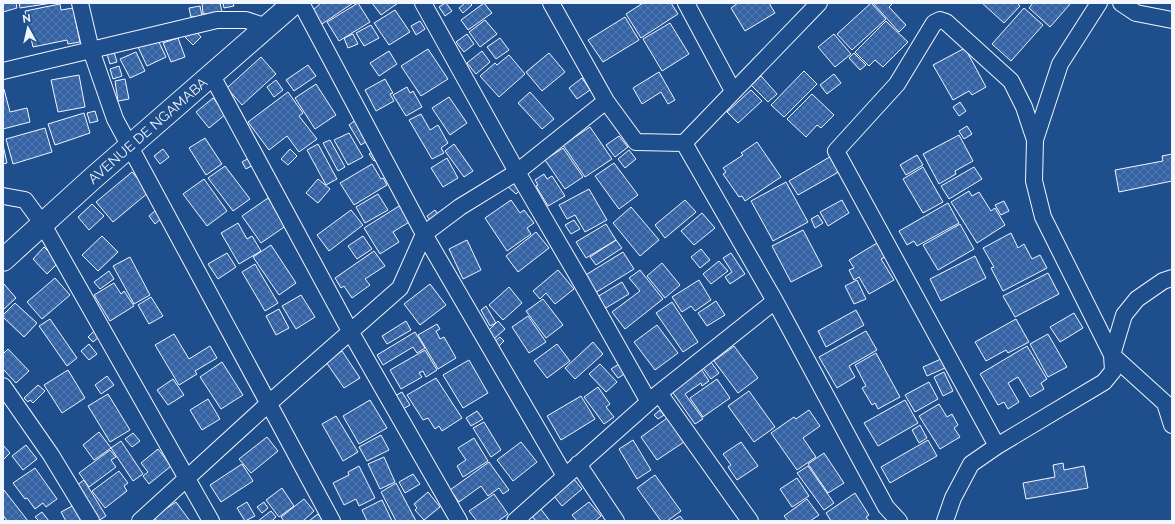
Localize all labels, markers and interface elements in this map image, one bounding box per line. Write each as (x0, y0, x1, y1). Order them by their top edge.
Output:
north arrow (8, 8, 48, 48)
text: N (22, 12, 32, 26)
street label: AVENUE DE NGAMABA (85, 74, 211, 187)

